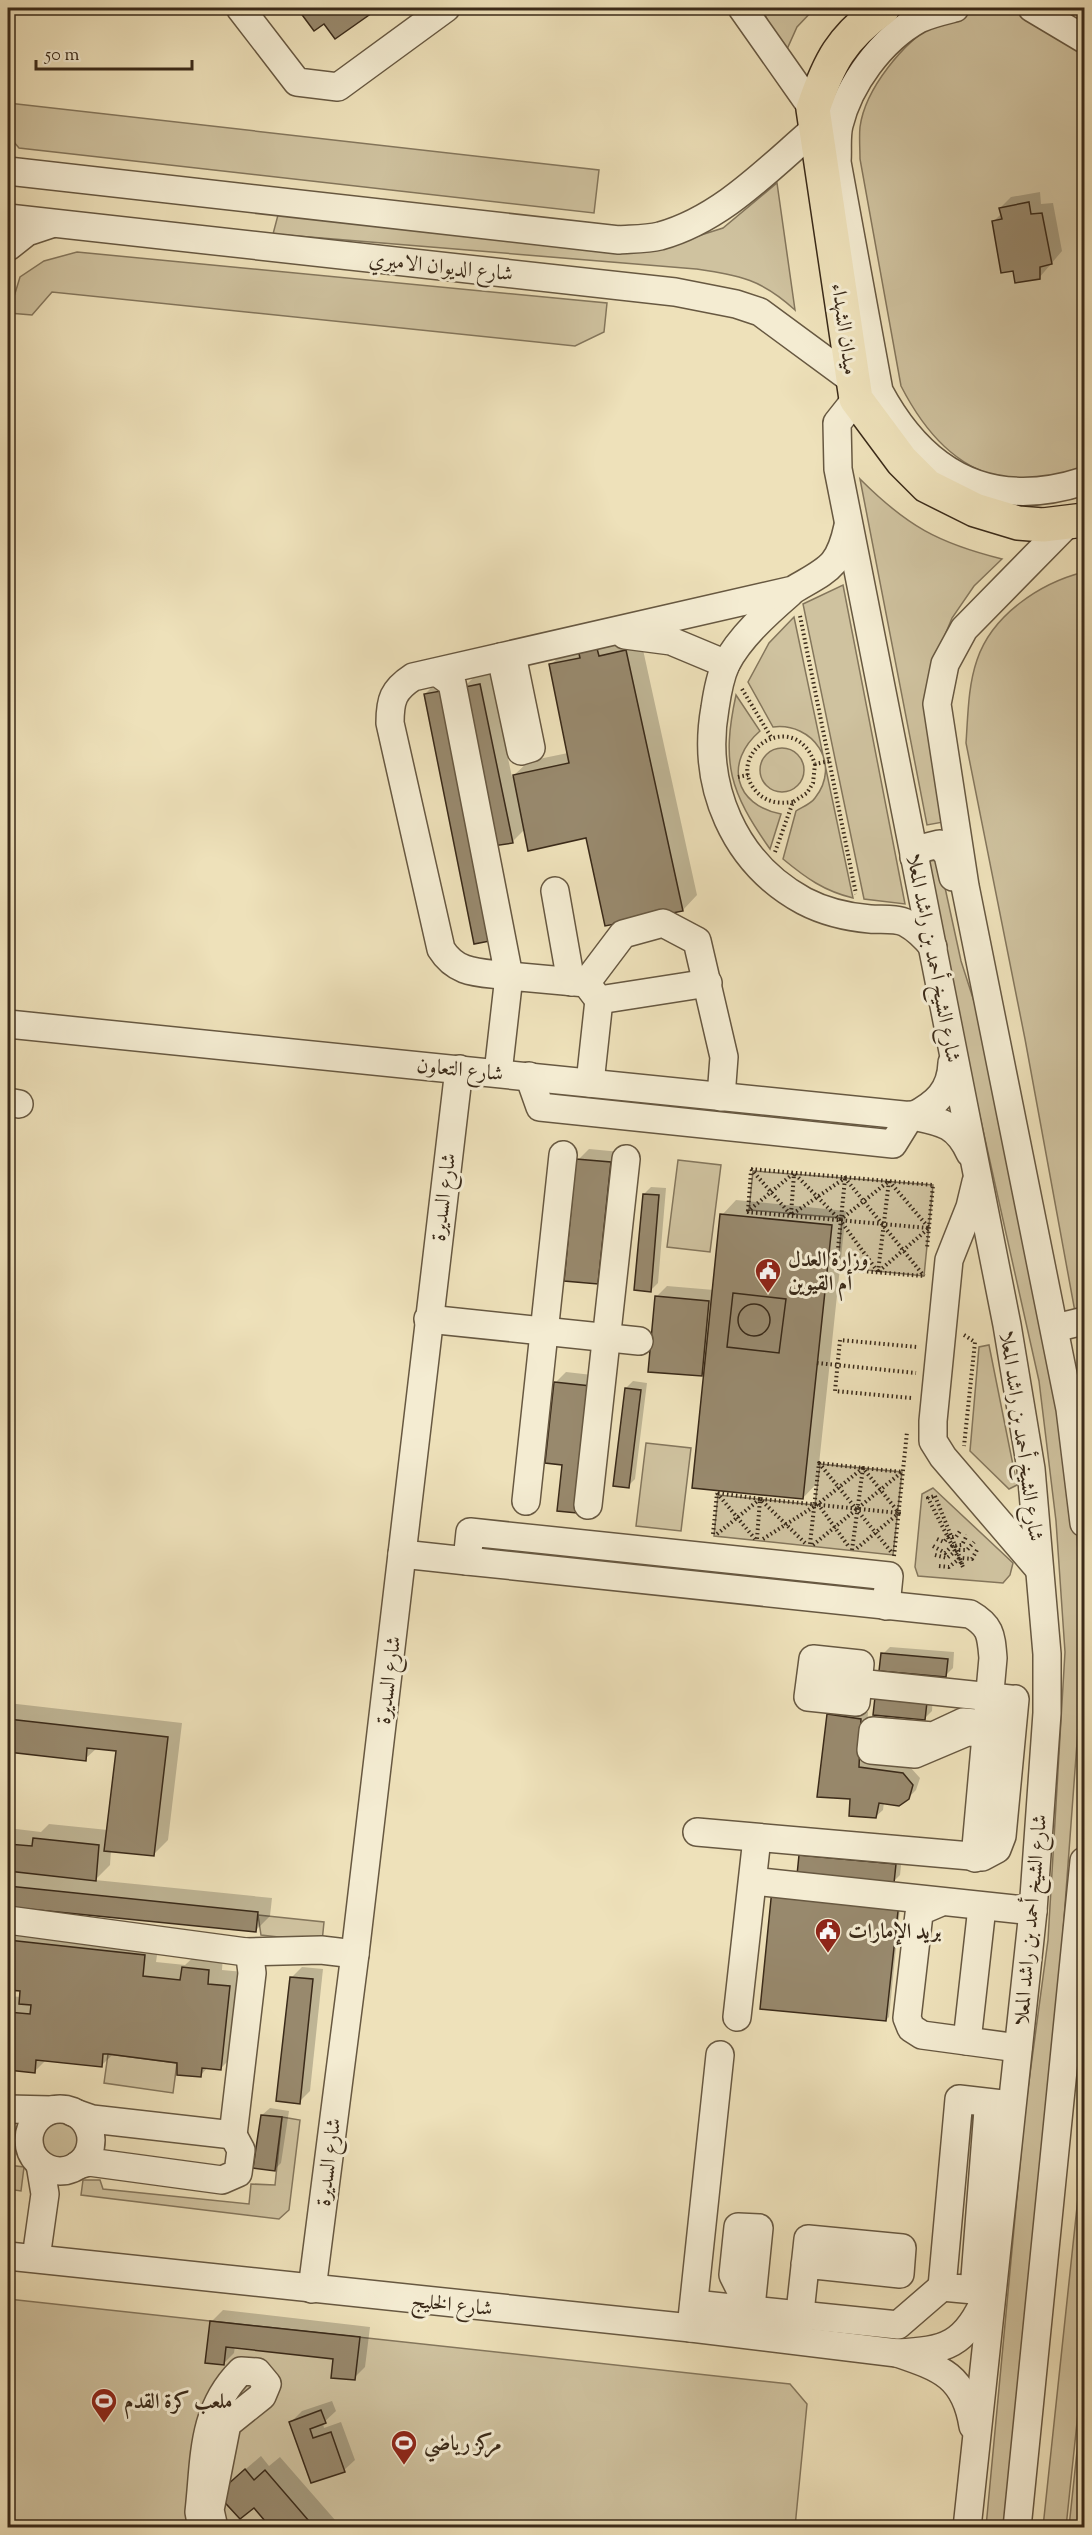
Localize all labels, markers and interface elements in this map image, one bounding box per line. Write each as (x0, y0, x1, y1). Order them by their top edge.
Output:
scale bar (36, 33, 192, 71)
text: 50 m (44, 43, 80, 69)
street label: شارع الديوان الاميري (367, 246, 514, 291)
street label: ميدان الشهداء (822, 281, 864, 377)
street label: شارع الشيخ أحمد بن راشد المعلا (895, 851, 969, 1066)
street label: شارع التعاون (415, 1052, 505, 1091)
street label: شارع السديرة (425, 1151, 466, 1243)
place label: وزارة العدل أم القيوين (788, 1246, 868, 1302)
public building icon: وزارة العدل أم القيوين (753, 1256, 783, 1294)
street label: شارع الشيخ أحمد بن راشد المعلا (988, 1329, 1052, 1544)
street label: شارع السديرة (370, 1634, 411, 1726)
street label: شارع الشيخ أحمد بن راشد المعلا (1006, 1813, 1058, 2027)
public building icon: بريد الإمارات (813, 1916, 843, 1954)
place label: بريد الإمارات (848, 1918, 942, 1948)
street label: شارع السديرة (310, 2116, 351, 2208)
street label: شارع الخليج (410, 2287, 494, 2327)
sports icon: ملعب كرة القدم (89, 2386, 119, 2424)
place label: ملعب كرة القدم (124, 2388, 233, 2420)
sports icon: مركز رياضي (389, 2428, 419, 2466)
place label: مركز رياضي (424, 2430, 501, 2463)

